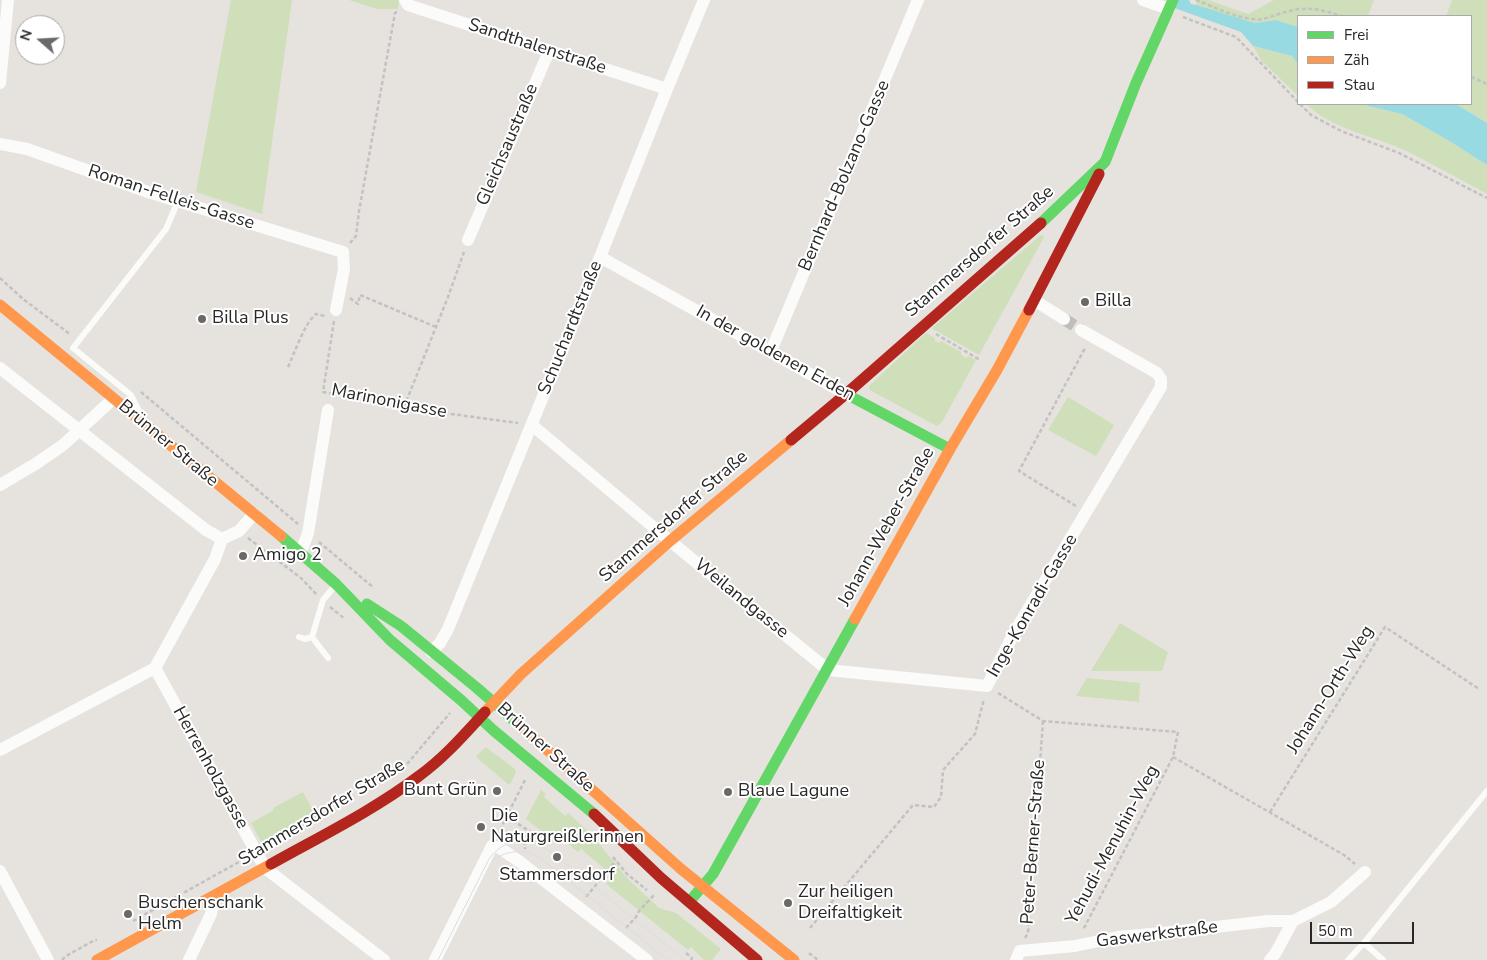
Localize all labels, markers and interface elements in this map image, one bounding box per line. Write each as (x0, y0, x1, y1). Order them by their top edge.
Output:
north arrow (15, 15, 65, 65)
street label: Sandthalenstraße (465, 15, 609, 79)
legend (1297, 15, 1472, 105)
text: Frei (1344, 25, 1369, 45)
text: N (16, 27, 37, 43)
text: Zäh (1344, 50, 1369, 70)
text: Stau (1344, 75, 1375, 95)
street label: Bernhard-Bolzano-Gasse (795, 77, 895, 275)
street label: Gleichsaustraße (473, 81, 543, 209)
street label: Roman-Felleis-Gasse (85, 161, 257, 235)
street label: Stammersdorfer Straße (901, 182, 1059, 322)
street label: Schuchardtstraße (534, 258, 608, 398)
place label: Billa (1095, 291, 1132, 313)
marker: Billa (1079, 296, 1091, 308)
street label: In der goldenen Erden (692, 301, 858, 407)
place label: Billa Plus (212, 308, 289, 330)
marker: Billa Plus (196, 313, 208, 325)
street label: Marinonigasse (329, 380, 449, 424)
street label: Brünner Straße (114, 396, 222, 492)
street label: Johann-Weber-Straße (834, 444, 940, 610)
street label: Stammersdorfer Straße (595, 447, 753, 587)
street label: Inge-Konradi-Gasse (983, 531, 1083, 681)
place label: Amigo 2 (253, 545, 322, 567)
marker: Amigo 2 (237, 550, 249, 562)
street label: Weilandgasse (689, 554, 793, 644)
street label: Johann-Orth-Weg (1283, 622, 1379, 758)
street label: Brünner Straße (492, 699, 598, 797)
street label: Herrenholzgasse (167, 703, 253, 833)
street label: Stammersdorfer Straße (235, 755, 409, 871)
street label: Peter-Berner-Straße (1017, 759, 1051, 925)
street label: Yehudi-Menuhin-Weg (1062, 762, 1164, 928)
place label: Bunt Grün (404, 780, 487, 802)
place label: Blaue Lagune (738, 781, 849, 803)
marker: Bunt Grün (491, 785, 503, 797)
marker: Blaue Lagune (722, 786, 734, 798)
place label: Die Naturgreißlerinnen (491, 806, 644, 849)
marker: Die Naturgreißlerinnen (475, 821, 487, 833)
marker: Stammersdorf (551, 851, 563, 863)
place label: Stammersdorf (499, 865, 615, 887)
place label: Zur heiligen Dreifaltigkeit (798, 882, 902, 924)
place label: Buschenschank Helm (138, 893, 263, 936)
marker: Zur heiligen Dreifaltigkeit (782, 897, 794, 909)
marker: Buschenschank Helm (122, 908, 134, 920)
scale bar (1312, 912, 1416, 944)
street label: Gaswerkstraße (1095, 917, 1219, 953)
text: 50 m (1318, 921, 1353, 941)

